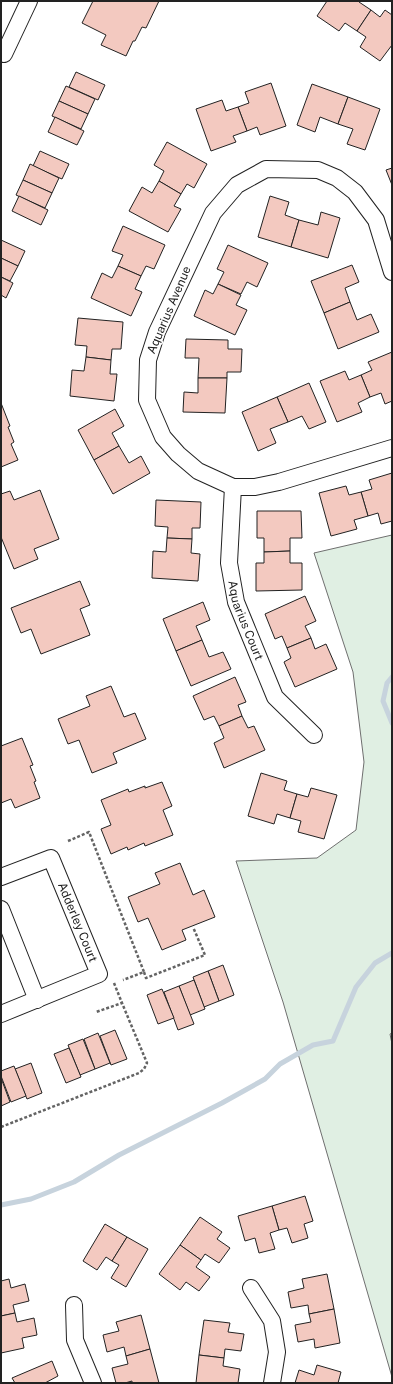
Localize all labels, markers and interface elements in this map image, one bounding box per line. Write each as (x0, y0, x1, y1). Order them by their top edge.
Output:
street label: Aquarius Avenue (144, 264, 194, 356)
street label: Aquarius Court (225, 579, 266, 663)
street label: Adderley Court (55, 880, 100, 964)

